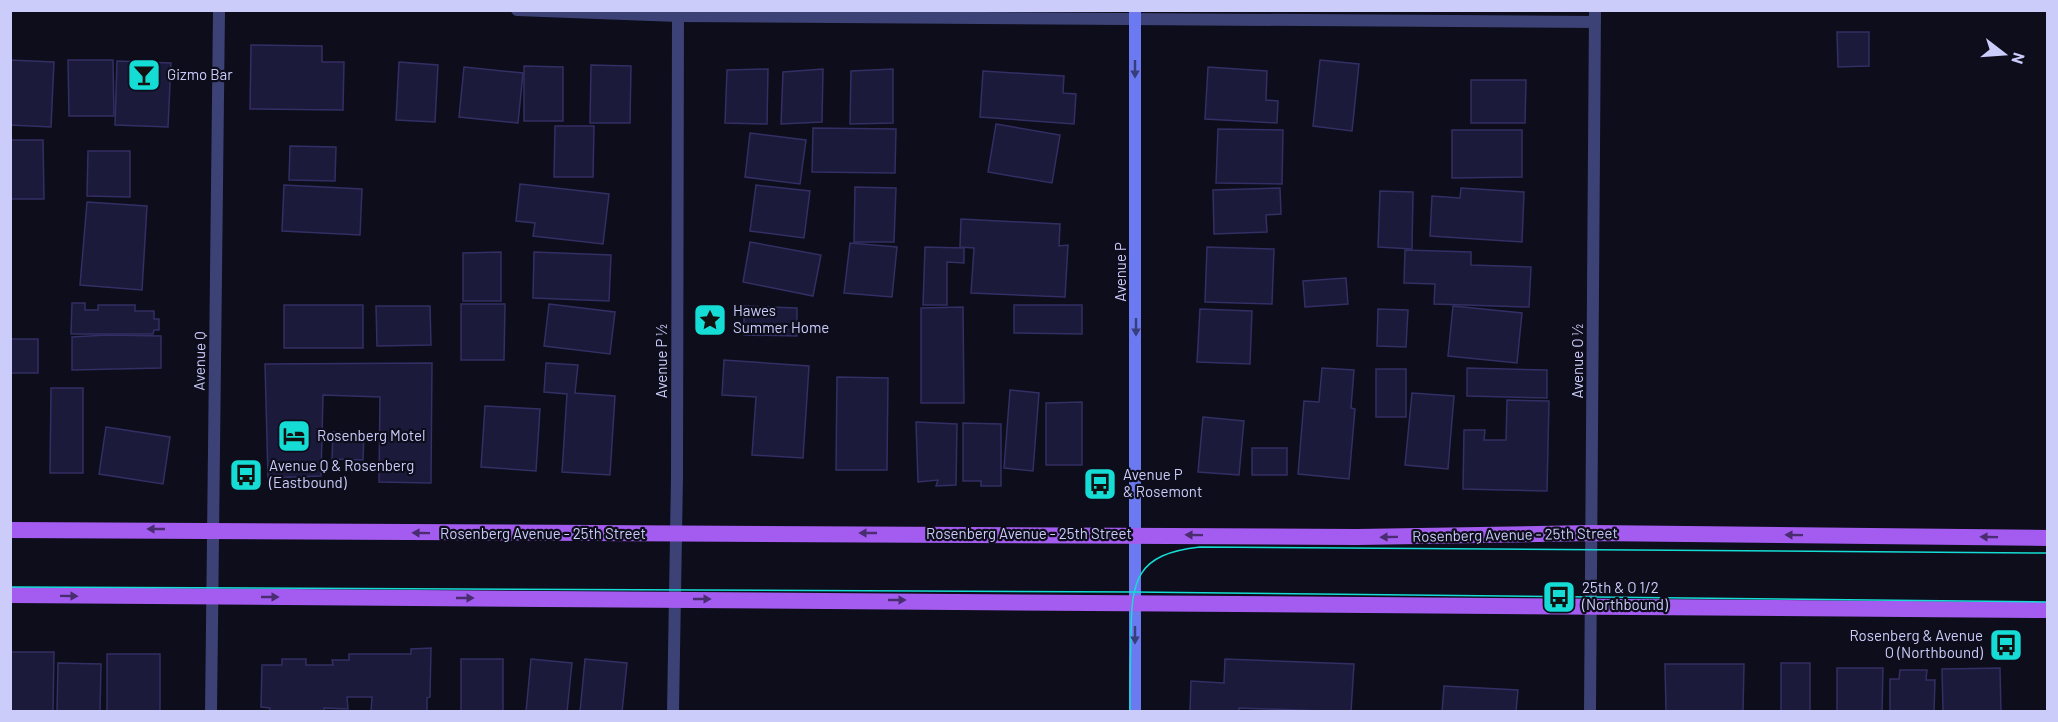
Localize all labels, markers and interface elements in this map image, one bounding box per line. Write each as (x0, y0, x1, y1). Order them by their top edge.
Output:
north arrow (1974, 24, 2034, 84)
text: N (2008, 51, 2029, 66)
bar icon: Gizmo Bar (126, 57, 162, 93)
one-way arrow (1130, 59, 1140, 78)
place label: Gizmo Bar (167, 65, 233, 83)
street label: Avenue P (1111, 242, 1129, 302)
place label: Hawes Summer Home (733, 301, 829, 336)
place icon: Hawes Summer Home (692, 302, 728, 338)
one-way arrow (1131, 317, 1141, 336)
street label: Avenue O ½ (1568, 323, 1586, 398)
street label: Avenue P ½ (652, 324, 670, 398)
street label: Avenue Q (189, 331, 209, 391)
hotel icon: Rosenberg Motel (276, 418, 312, 454)
place label: Rosenberg Motel (317, 426, 425, 444)
place label: Avenue Q & Rosenberg (Eastbound) (268, 456, 414, 491)
bus stop icon: Avenue Q & Rosenberg (Eastbound) (228, 457, 264, 493)
place label: Avenue P & Rosemont (1123, 465, 1202, 500)
bus stop icon: Avenue P & Rosemont (1082, 466, 1118, 502)
street label: Rosenberg Avenue - 25th Street (1412, 523, 1618, 545)
street label: Rosenberg Avenue - 25th Street (440, 524, 646, 542)
street label: Rosenberg Avenue - 25th Street (926, 524, 1132, 542)
one-way arrow (147, 525, 166, 534)
one-way arrow (411, 528, 430, 538)
one-way arrow (858, 529, 877, 538)
one-way arrow (1185, 530, 1204, 540)
one-way arrow (1785, 530, 1804, 540)
one-way arrow (1380, 532, 1399, 542)
one-way arrow (1980, 533, 1999, 542)
place label: 25th & O 1/2 (Northbound) (1581, 578, 1668, 613)
bus stop icon: 25th & O 1/2 (Northbound) (1541, 579, 1577, 615)
one-way arrow (59, 591, 78, 600)
one-way arrow (261, 592, 280, 602)
one-way arrow (456, 593, 475, 603)
one-way arrow (693, 594, 712, 604)
one-way arrow (888, 596, 907, 605)
one-way arrow (1130, 625, 1140, 644)
place label: Rosenberg & Avenue O (Northbound) (1849, 626, 1983, 661)
bus stop icon: Rosenberg & Avenue O (Northbound) (1988, 627, 2024, 663)

